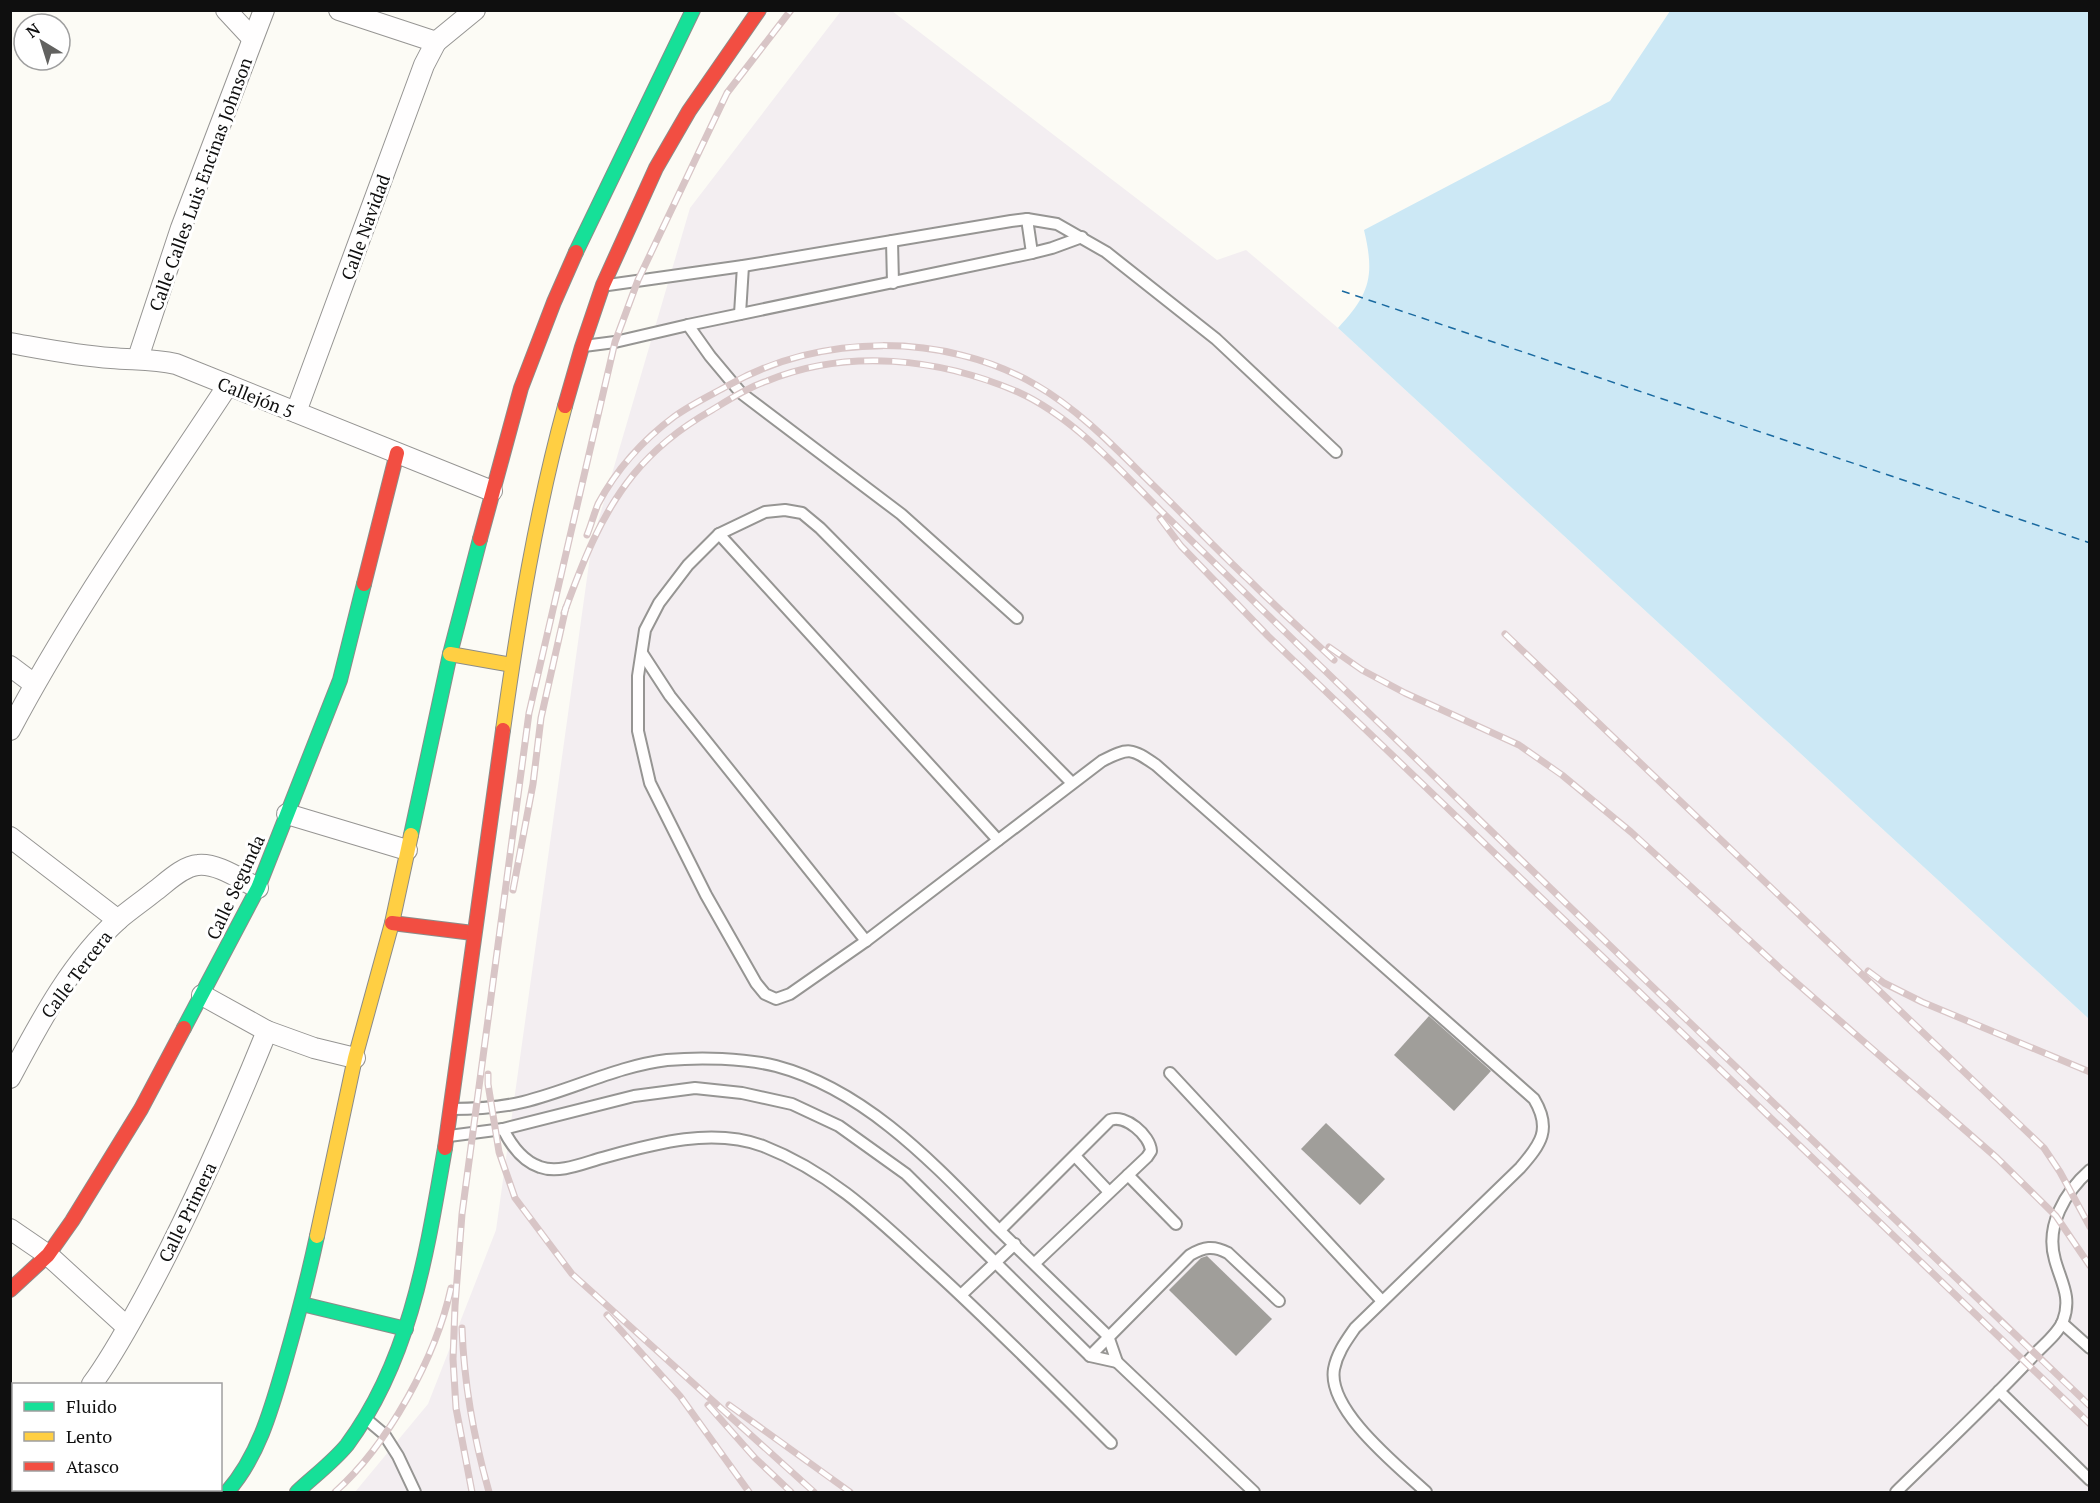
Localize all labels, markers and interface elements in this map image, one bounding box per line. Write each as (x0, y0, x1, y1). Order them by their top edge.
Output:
north arrow (12, 12, 72, 72)
text: N (21, 18, 44, 43)
street label: Calle Calles Luis Encinas Johnson (143, 54, 257, 314)
street label: Calle Navidad (335, 171, 395, 283)
street label: Callejón 5 (214, 371, 298, 423)
street label: Calle Segunda (200, 831, 270, 943)
street label: Calle Tercera (35, 925, 117, 1023)
street label: Calle Primera (152, 1158, 222, 1266)
legend (12, 1383, 222, 1491)
text: Fluido (66, 1394, 117, 1418)
text: Lento (66, 1424, 112, 1448)
text: Atasco (66, 1454, 119, 1478)

